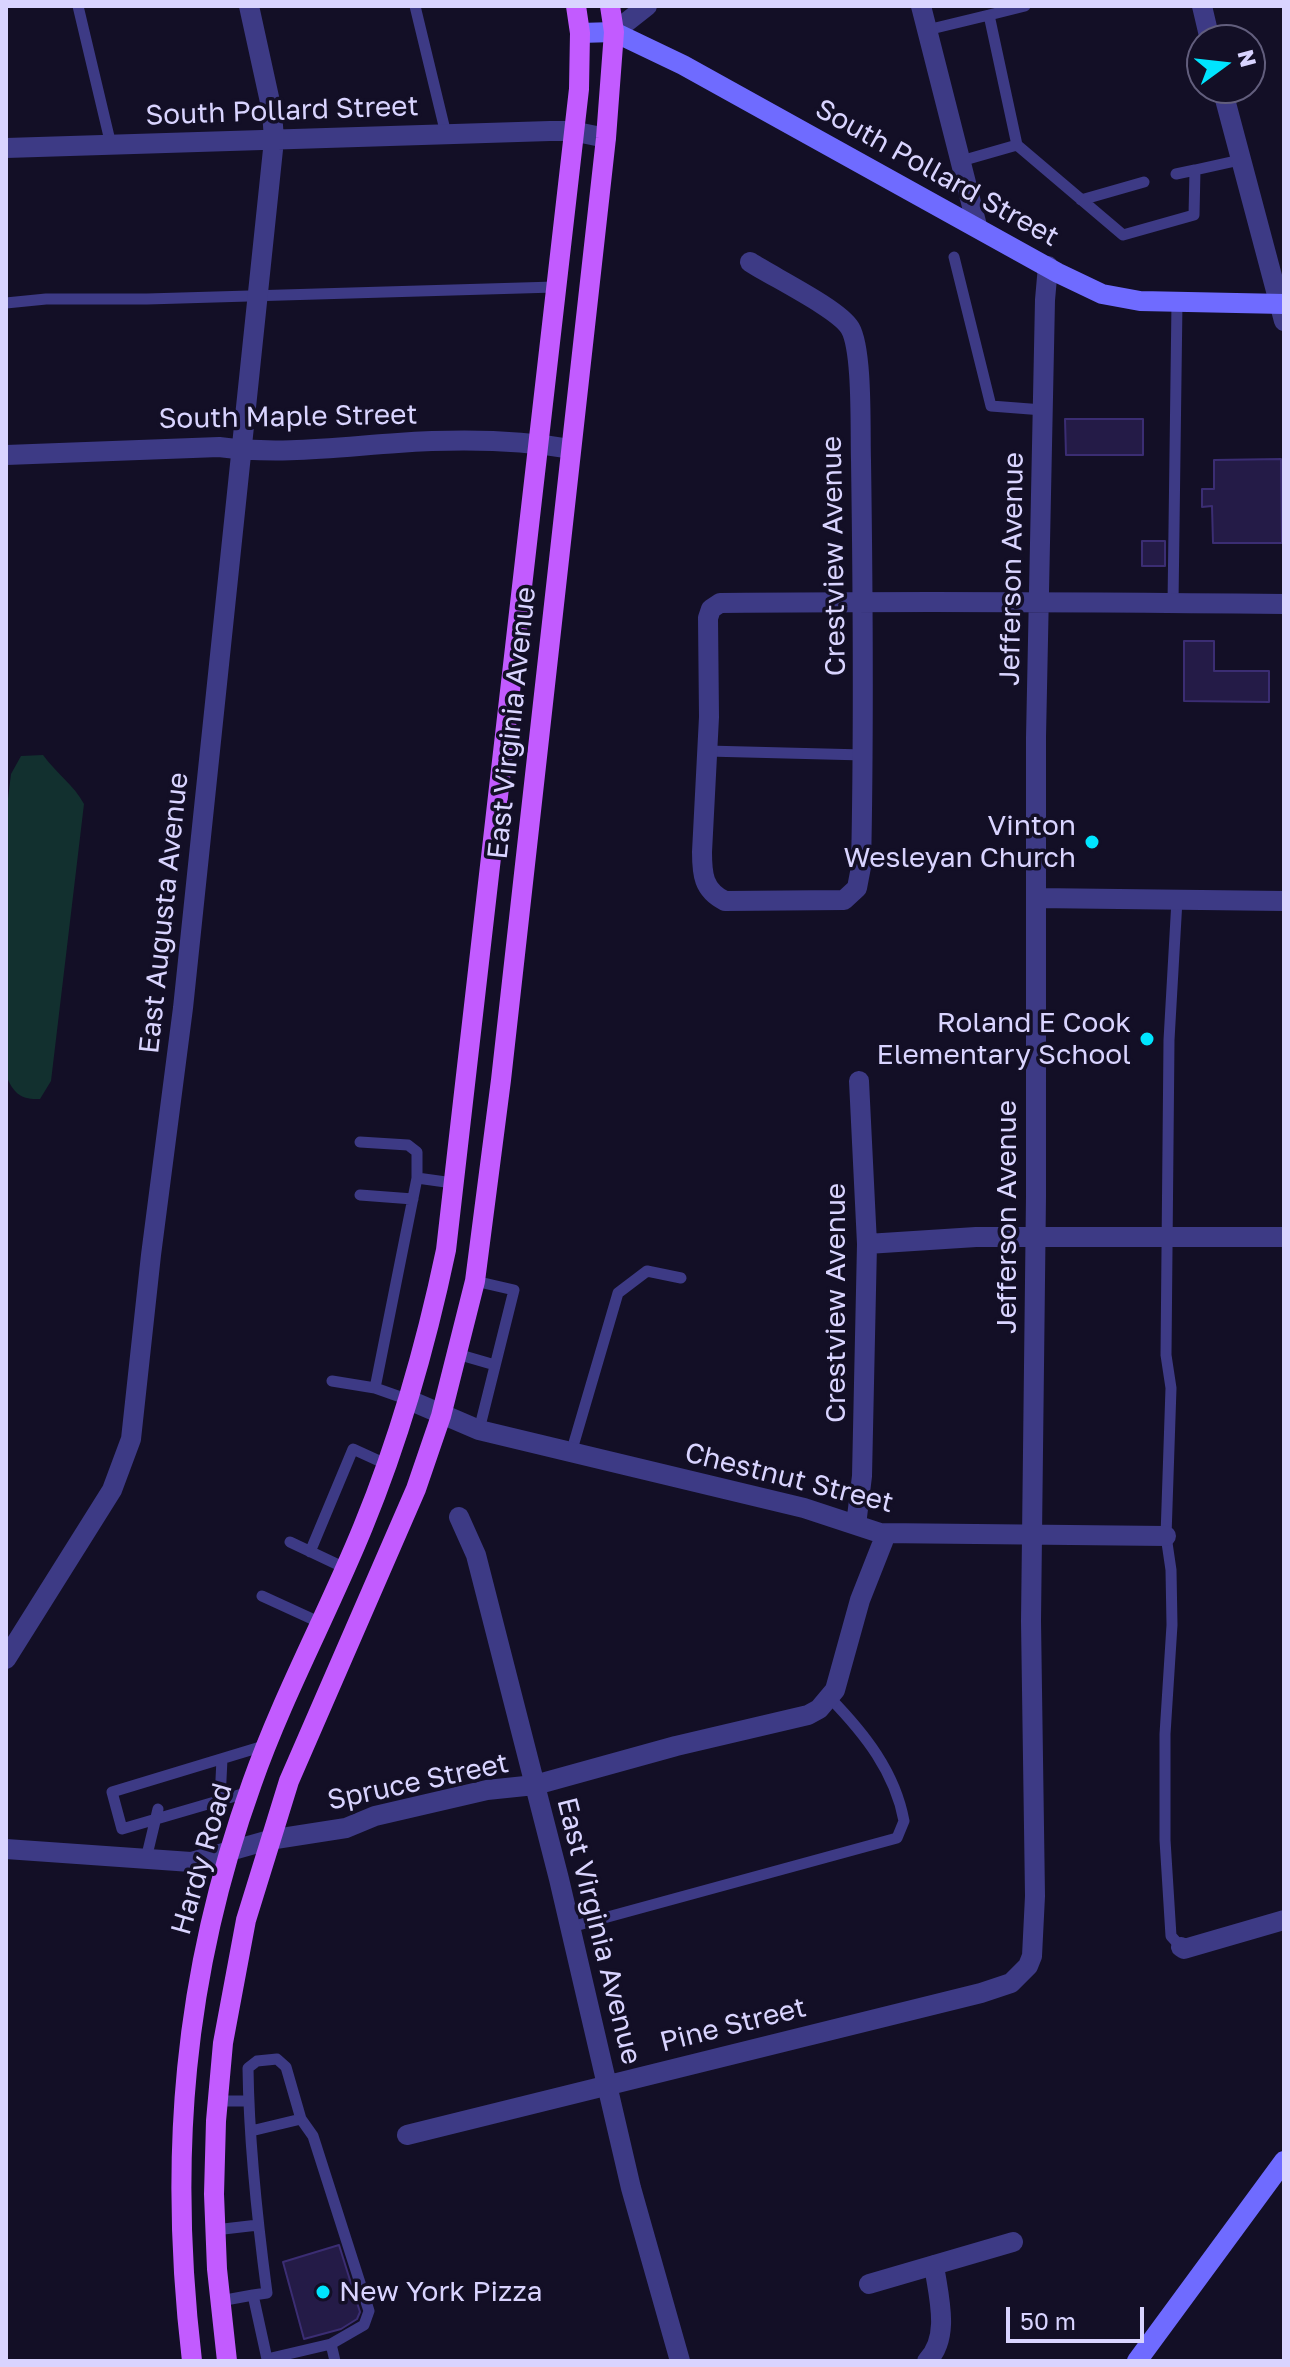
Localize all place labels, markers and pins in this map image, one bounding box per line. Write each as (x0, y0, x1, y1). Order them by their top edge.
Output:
place label: Vinton Wesleyan Church (844, 809, 1076, 875)
marker: Vinton Wesleyan Church (1083, 833, 1101, 851)
place label: Roland E Cook Elementary School (877, 1006, 1131, 1072)
marker: Roland E Cook Elementary School (1138, 1030, 1156, 1048)
place label: New York Pizza (339, 2275, 543, 2309)
marker: New York Pizza (314, 2283, 332, 2301)

